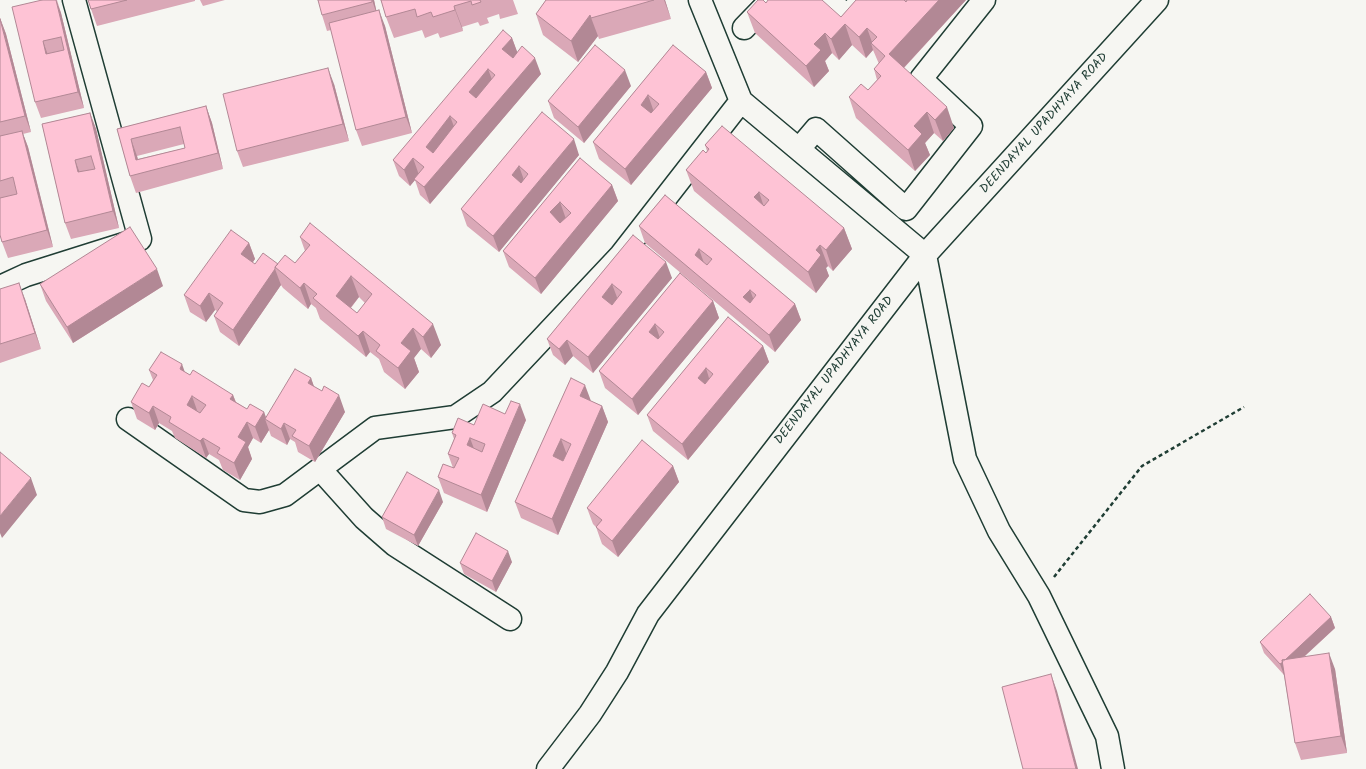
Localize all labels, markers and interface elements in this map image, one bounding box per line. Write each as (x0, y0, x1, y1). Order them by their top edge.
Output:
street label: DEENDAYAL UPADHYAYA ROAD (978, 50, 1112, 198)
street label: DEENDAYAL UPADHYAYA ROAD (772, 294, 898, 448)

